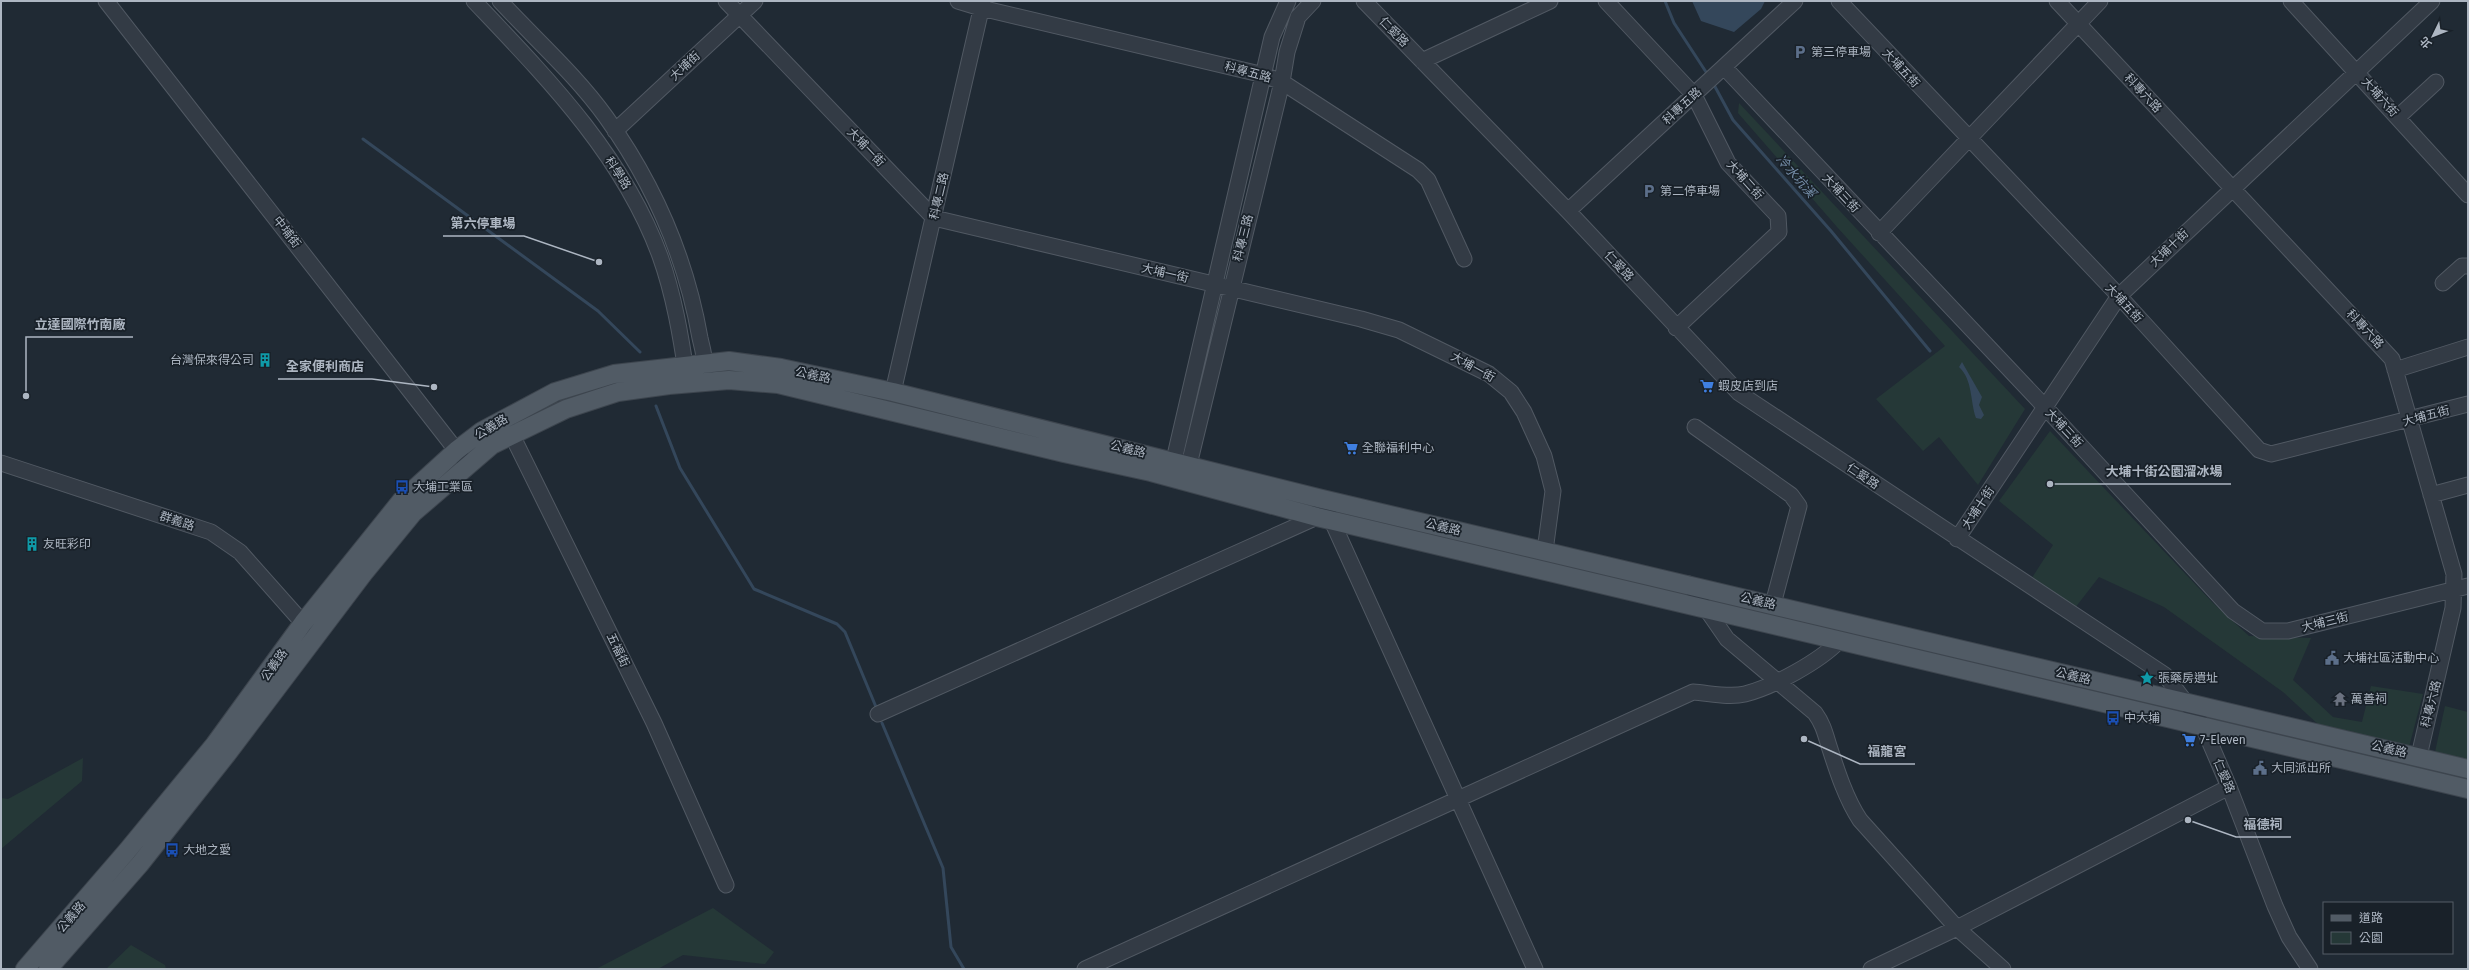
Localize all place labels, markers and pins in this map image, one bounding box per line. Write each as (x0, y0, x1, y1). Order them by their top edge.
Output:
parking icon: 第三停車場 (1792, 44, 1808, 60)
place label: 第三停車場 (1811, 45, 1871, 59)
parking icon: 第二停車場 (1641, 183, 1657, 199)
place label: 第二停車場 (1660, 184, 1720, 198)
callout: 第六停車場 (443, 211, 524, 236)
callout: 立達國際竹南廠 (26, 312, 133, 337)
building icon: 台灣保來得公司 (257, 352, 273, 368)
place label: 台灣保來得公司 (170, 353, 254, 367)
callout: 全家便利商店 (278, 354, 372, 379)
supermarket icon: 蝦皮店到店 (1699, 378, 1715, 394)
place label: 蝦皮店到店 (1718, 379, 1778, 393)
supermarket icon: 全聯福利中心 (1343, 440, 1359, 456)
place label: 全聯福利中心 (1362, 441, 1434, 455)
callout: 大埔十街公園溜冰場 (2098, 459, 2231, 484)
bus stop icon: 大埔工業區 (394, 479, 410, 495)
place label: 大埔工業區 (413, 480, 473, 494)
building icon: 友旺彩印 (24, 536, 40, 552)
place label: 友旺彩印 (43, 537, 91, 551)
public building icon: 大埔社區活動中心 (2324, 650, 2340, 666)
place label: 大埔社區活動中心 (2343, 651, 2439, 665)
place icon: 張藥房遺址 (2139, 670, 2155, 686)
place label: 張藥房遺址 (2158, 671, 2218, 685)
temple icon: 萬善祠 (2332, 691, 2348, 707)
place label: 萬善祠 (2351, 692, 2387, 706)
bus stop icon: 中大埔 (2105, 710, 2121, 726)
place label: 中大埔 (2124, 711, 2160, 725)
supermarket icon: 7-Eleven (2181, 732, 2197, 748)
place label: 7-Eleven (2200, 733, 2246, 747)
callout: 福龍宮 (1860, 739, 1915, 764)
public building icon: 大同派出所 (2252, 760, 2268, 776)
place label: 大同派出所 (2271, 761, 2331, 775)
callout: 福德祠 (2236, 812, 2291, 837)
bus stop icon: 大地之愛 (164, 842, 180, 858)
place label: 大地之愛 (183, 843, 231, 857)

